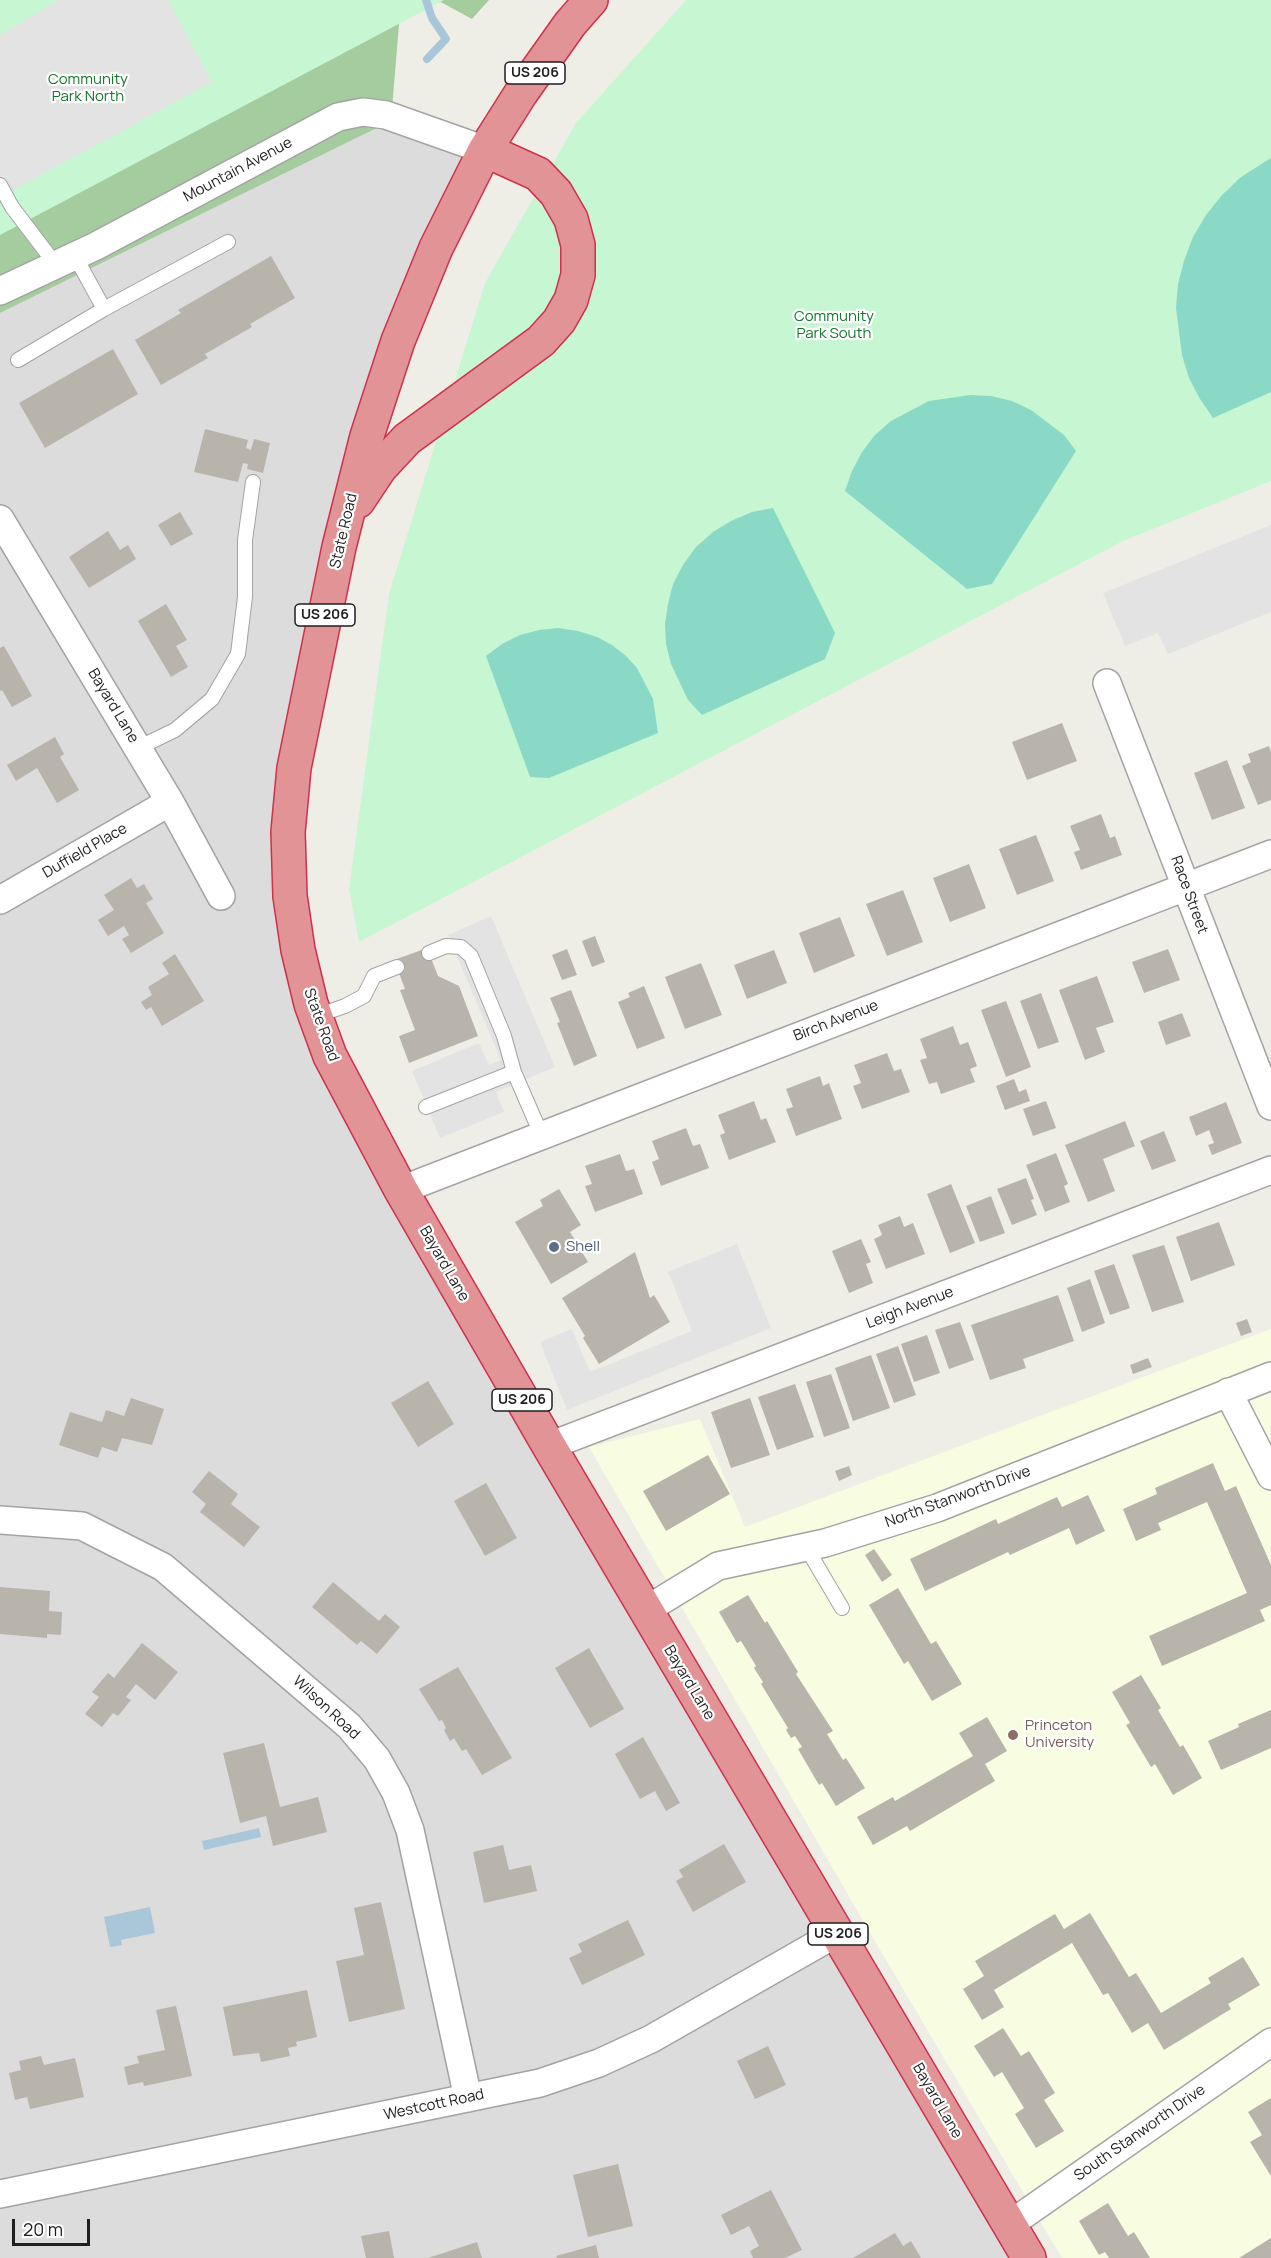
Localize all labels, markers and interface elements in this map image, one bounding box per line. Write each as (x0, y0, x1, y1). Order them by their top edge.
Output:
road number: US 206 (505, 62, 565, 84)
park label: Community Park North (48, 71, 128, 106)
street label: Mountain Avenue (181, 134, 295, 206)
park label: Community Park South (794, 308, 874, 343)
street label: State Road (327, 492, 361, 570)
road number: US 206 (295, 604, 355, 626)
street label: Bayard Lane (84, 665, 142, 747)
street label: Duffield Place (40, 820, 130, 882)
street label: Race Street (1167, 854, 1211, 936)
street label: State Road (299, 986, 343, 1064)
street label: Birch Avenue (791, 997, 881, 1045)
street label: Bayard Lane (415, 1223, 473, 1305)
place label: Shell (566, 1238, 600, 1256)
marker: Shell (547, 1240, 561, 1254)
street label: Leigh Avenue (864, 1283, 956, 1333)
road number: US 206 (492, 1389, 552, 1411)
street label: North Stanworth Drive (883, 1462, 1033, 1532)
street label: Bayard Lane (660, 1642, 718, 1724)
street label: Wilson Road (289, 1672, 363, 1744)
place label: Princeton University (1025, 1717, 1094, 1752)
marker: Princeton University (1006, 1728, 1020, 1742)
road number: US 206 (808, 1923, 868, 1945)
street label: Bayard Lane (908, 2060, 966, 2142)
street label: South Stanworth Drive (1071, 2081, 1209, 2185)
street label: Westcott Road (382, 2086, 486, 2124)
scale bar (15, 2207, 93, 2245)
text: 20 m (23, 2217, 63, 2241)

